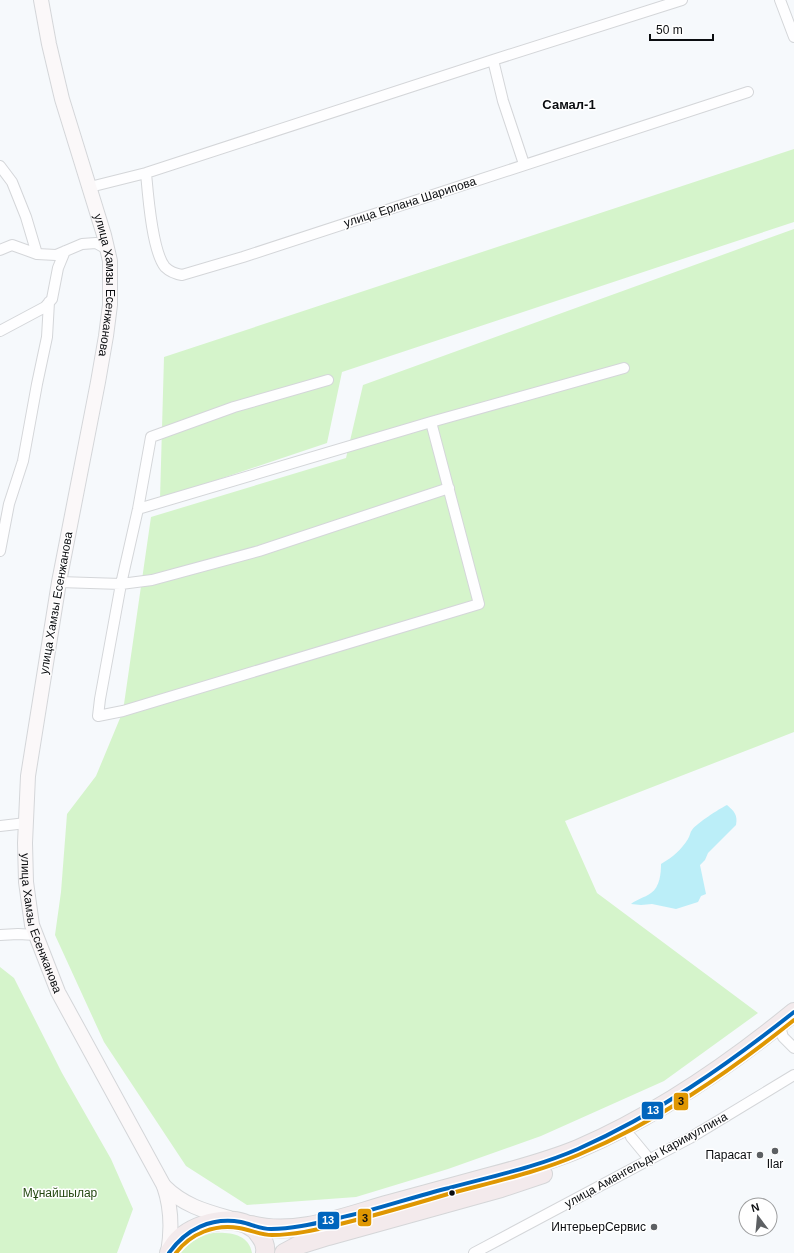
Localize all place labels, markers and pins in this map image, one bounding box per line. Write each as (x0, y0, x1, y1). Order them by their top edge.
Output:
marker: Ilar (770, 1146, 780, 1156)
place label: Парасат (705, 1148, 752, 1162)
marker: Парасат (755, 1150, 765, 1160)
place label: Ilar (767, 1157, 783, 1171)
unlabelled marker (447, 1188, 457, 1198)
place label: ИнтерьерСервис (551, 1220, 646, 1234)
marker: ИнтерьерСервис (649, 1222, 659, 1232)

